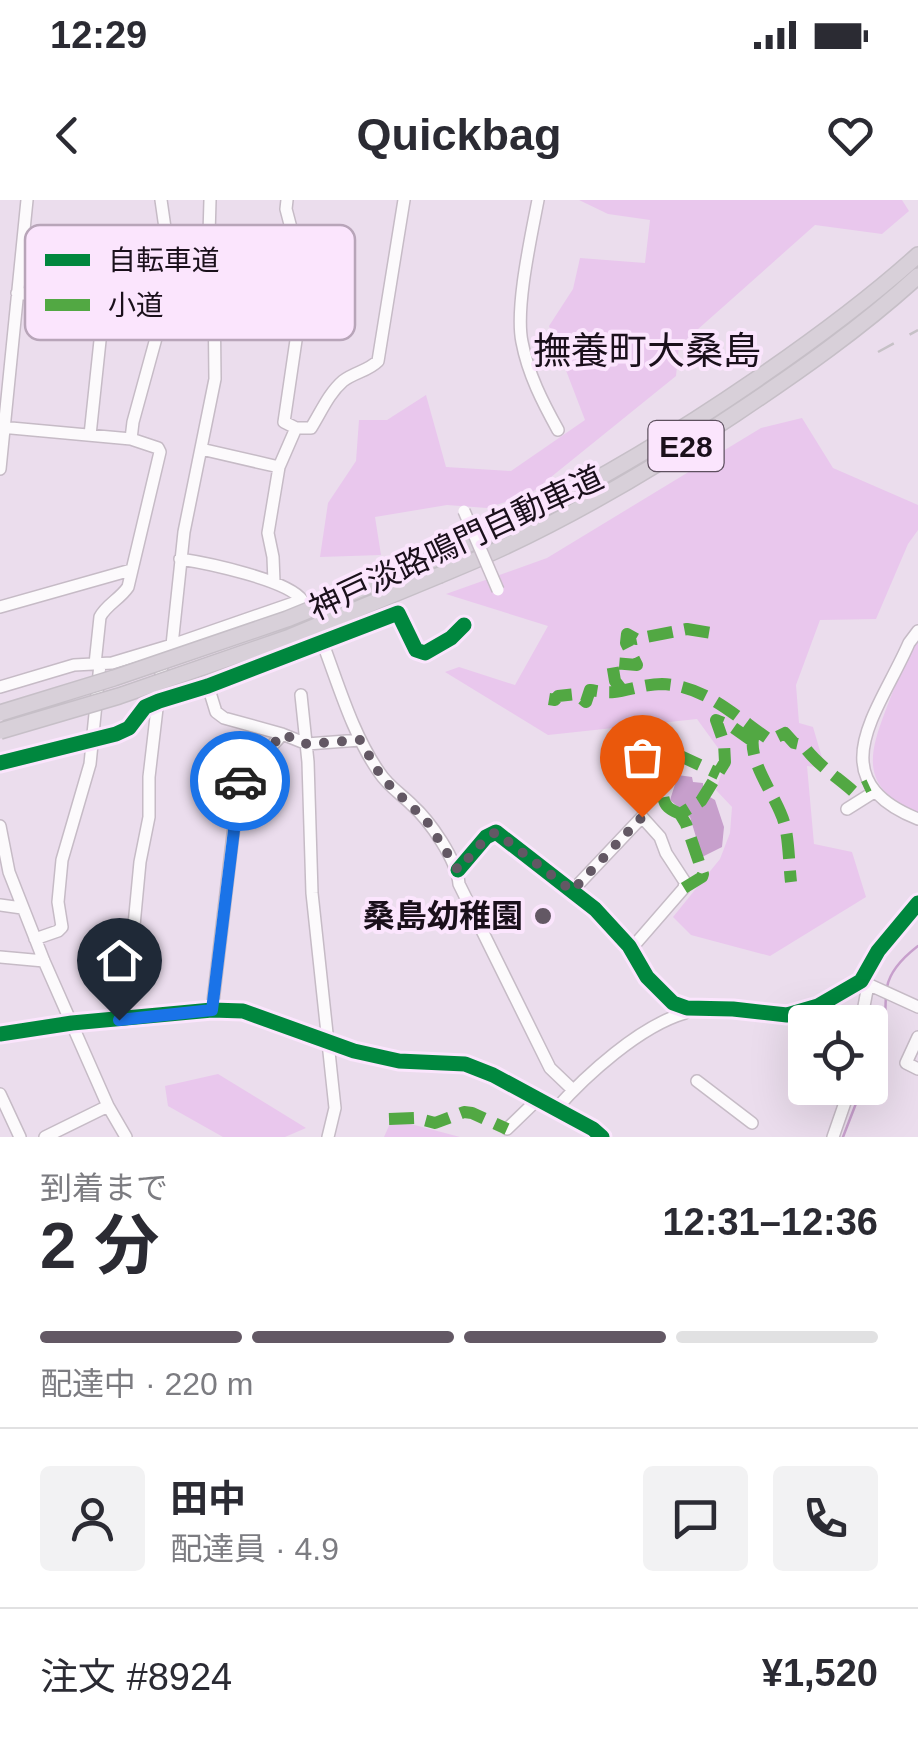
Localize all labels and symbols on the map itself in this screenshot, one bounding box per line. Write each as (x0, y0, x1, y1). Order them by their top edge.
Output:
legend (25, 225, 355, 340)
text: 自転車道 (108, 245, 220, 276)
text: 小道 (108, 290, 164, 321)
district label: 撫養町大桑島 (533, 330, 761, 372)
road number: E28 (648, 421, 724, 471)
street label: 神戸淡路鳴門自動車道 (303, 459, 609, 627)
pin (600, 715, 685, 818)
courier (190, 731, 290, 831)
place label: 桑島幼稚園 (363, 898, 523, 934)
marker: 桑島幼稚園 (532, 905, 554, 927)
pin (77, 918, 162, 1021)

